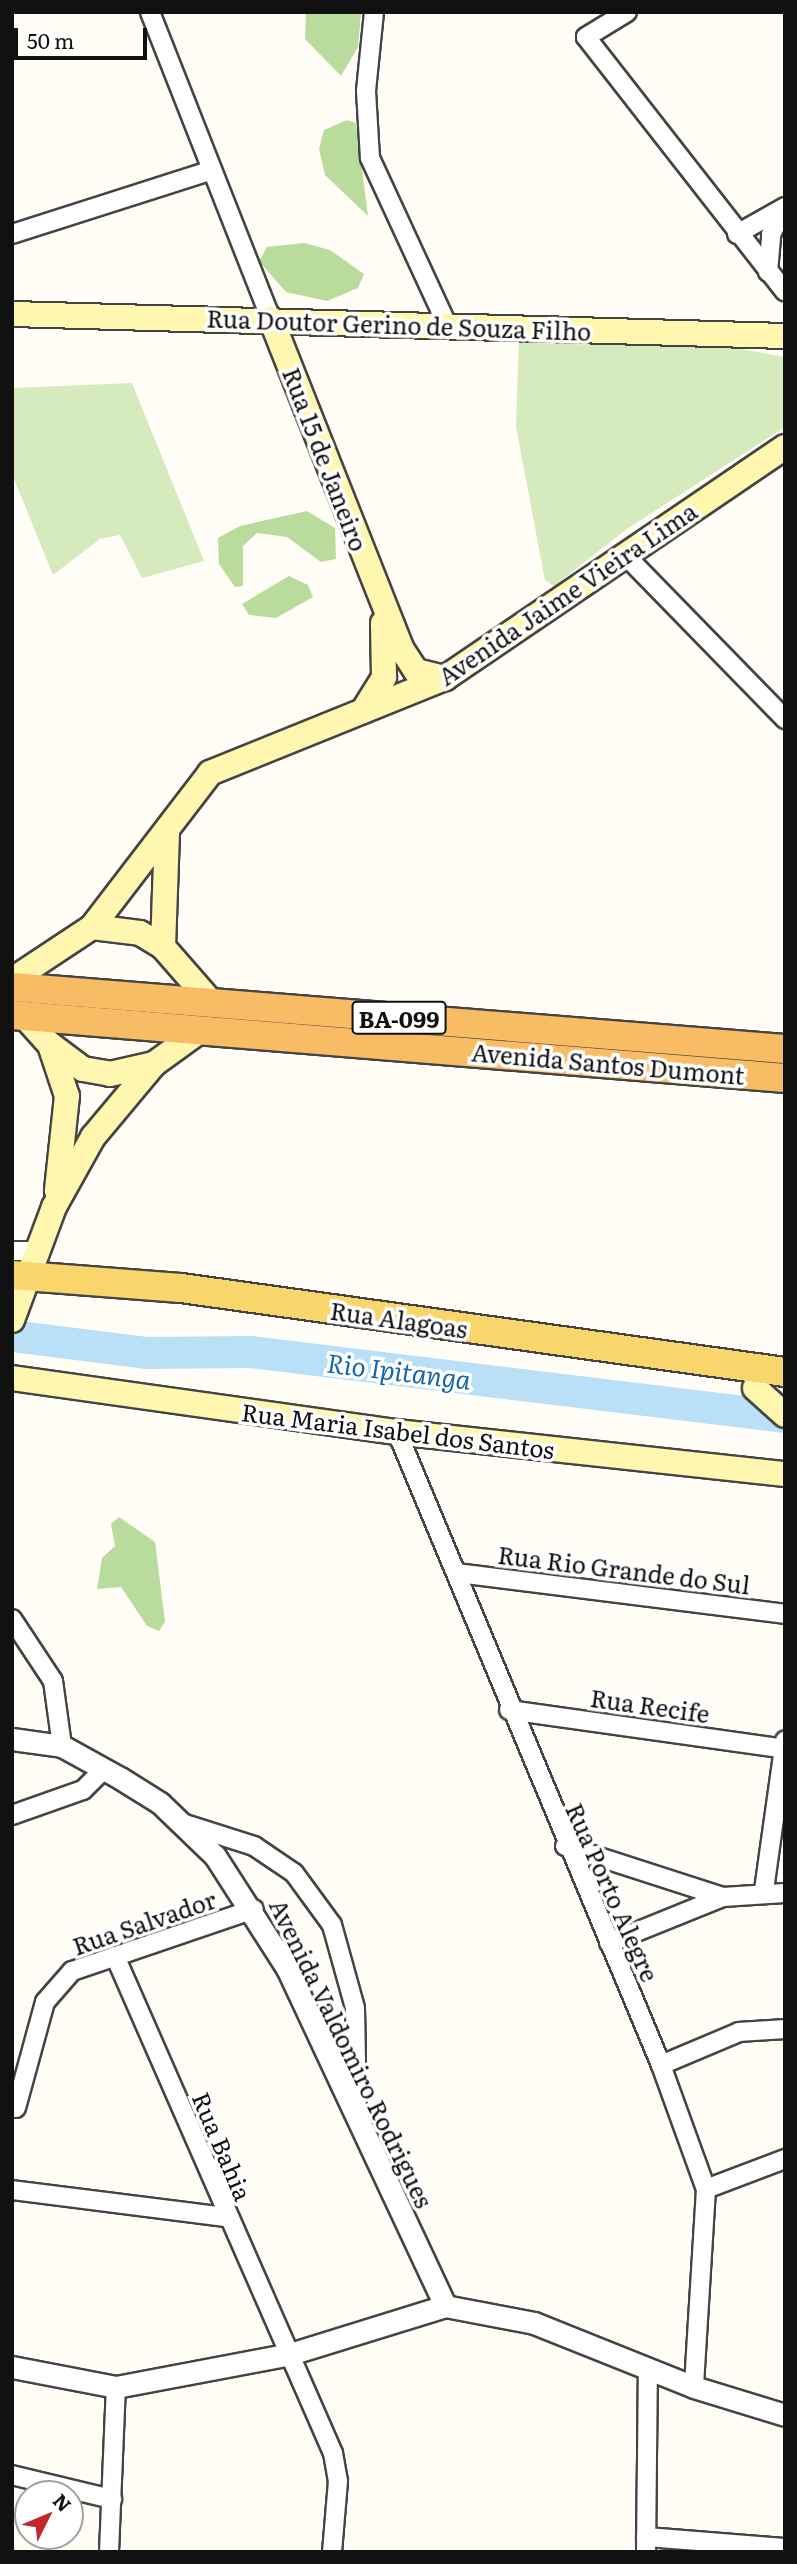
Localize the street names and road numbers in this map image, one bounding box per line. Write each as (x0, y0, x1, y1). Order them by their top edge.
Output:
street label: Rua Doutor Gerino de Souza Filho (206, 303, 592, 345)
street label: Rua 15 de Janeiro (278, 363, 374, 555)
street label: Avenida Jaime Vieira Lima (432, 496, 702, 690)
road number: BA-099 (350, 998, 448, 1037)
street label: Avenida Santos Dumont (470, 1037, 746, 1089)
street label: Rua Alagoas (328, 1295, 470, 1343)
street label: Rua Maria Isabel dos Santos (240, 1397, 556, 1463)
street label: Rua Rio Grande do Sul (496, 1539, 752, 1599)
street label: Rua Recife (589, 1682, 711, 1728)
street label: Rua Porto Alegre (561, 1798, 665, 1986)
street label: Rua Salvador (68, 1884, 220, 1960)
street label: Avenida Valdomiro Rodrigues (265, 1894, 439, 2212)
street label: Rua Bahia (187, 2088, 259, 2204)

